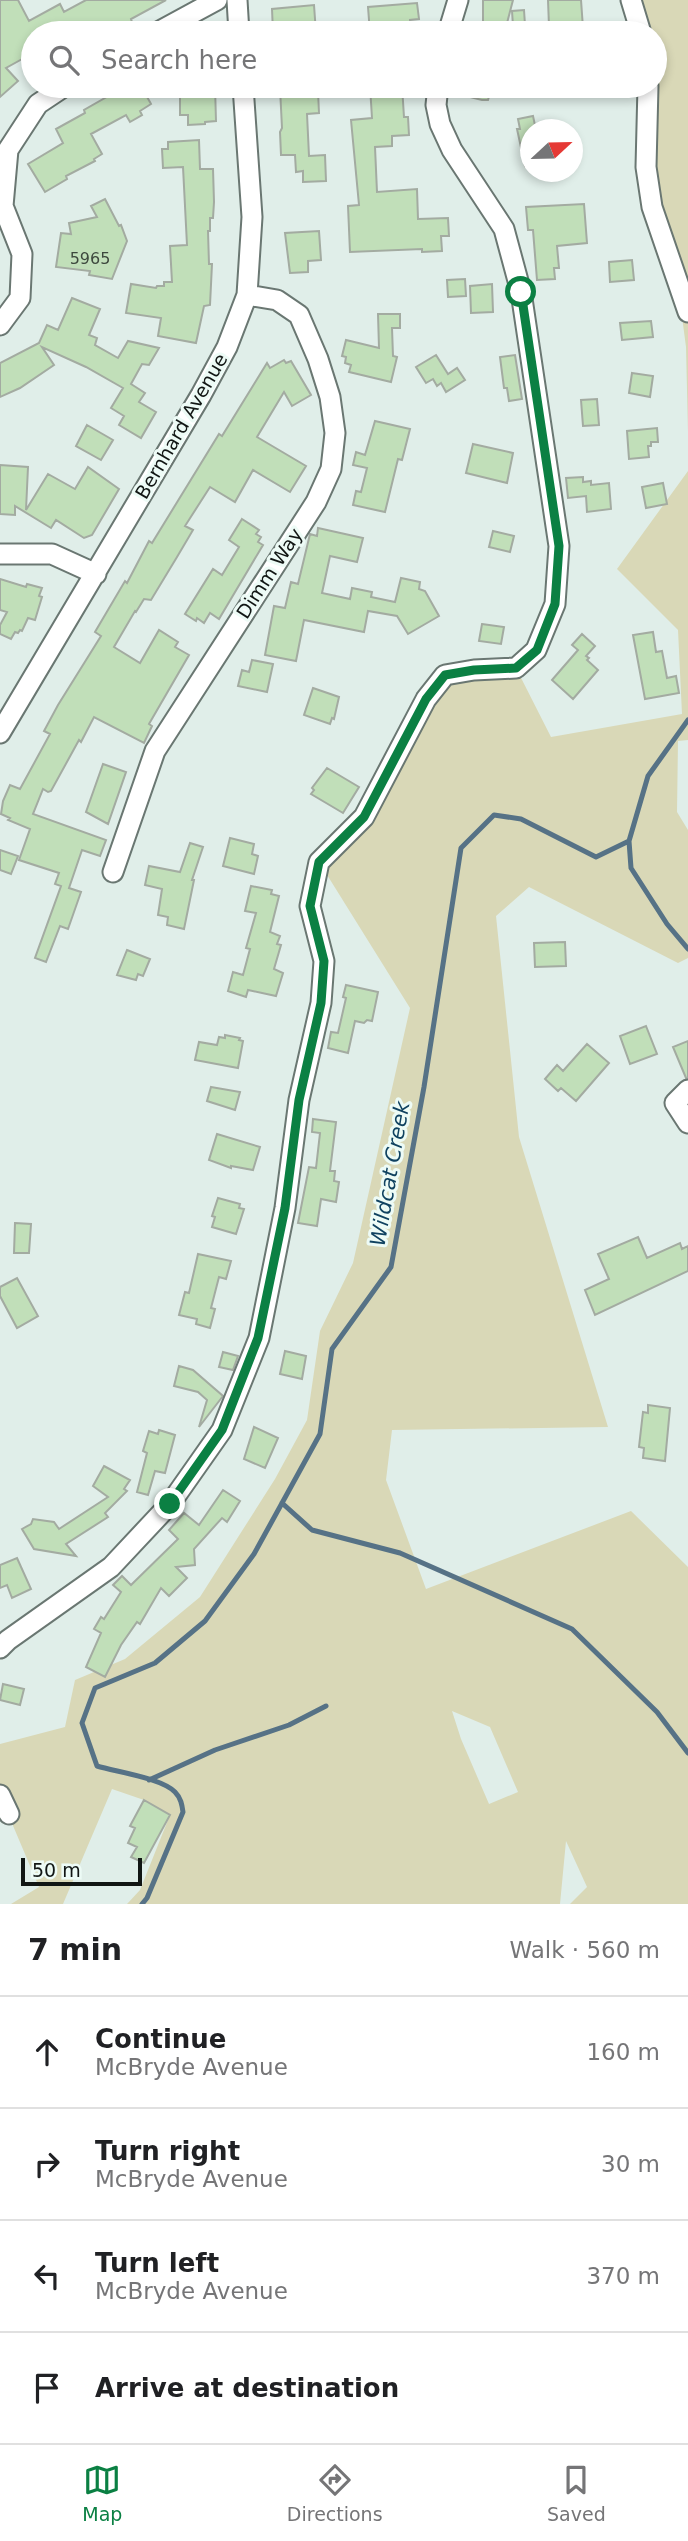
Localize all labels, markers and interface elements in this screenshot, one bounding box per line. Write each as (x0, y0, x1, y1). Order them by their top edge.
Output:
search box (21, 21, 667, 98)
icon: search (45, 41, 83, 79)
text: Search here (101, 45, 257, 75)
north arrow (520, 119, 583, 182)
house number: 5965 (70, 249, 110, 268)
route start (505, 276, 536, 307)
street label: Bernhard Avenue (130, 349, 232, 503)
street label: Dimm Way (232, 524, 306, 622)
water label: Wildcat Creek (365, 1099, 415, 1248)
route end (154, 1488, 185, 1519)
scale bar (21, 1855, 142, 1887)
text: 50 m (32, 1859, 81, 1881)
text: 7 min (28, 1932, 122, 1967)
text: Walk · 560 m (509, 1937, 660, 1963)
text: Continue (95, 2024, 226, 2054)
icon: ahead (28, 2033, 66, 2071)
text: 160 m (586, 2039, 660, 2065)
text: McBryde Avenue (95, 2054, 288, 2080)
text: Turn right (95, 2136, 240, 2166)
icon: right (28, 2145, 66, 2183)
text: 30 m (601, 2151, 660, 2177)
text: McBryde Avenue (95, 2166, 288, 2192)
text: Turn left (95, 2248, 219, 2278)
icon: left (28, 2257, 66, 2295)
text: 370 m (586, 2263, 660, 2289)
text: McBryde Avenue (95, 2278, 288, 2304)
icon: arrive (28, 2369, 66, 2407)
text: Arrive at destination (95, 2373, 399, 2403)
tab: Map (82, 2461, 122, 2525)
tab: Directions (287, 2461, 383, 2525)
tab: Saved (547, 2461, 606, 2525)

